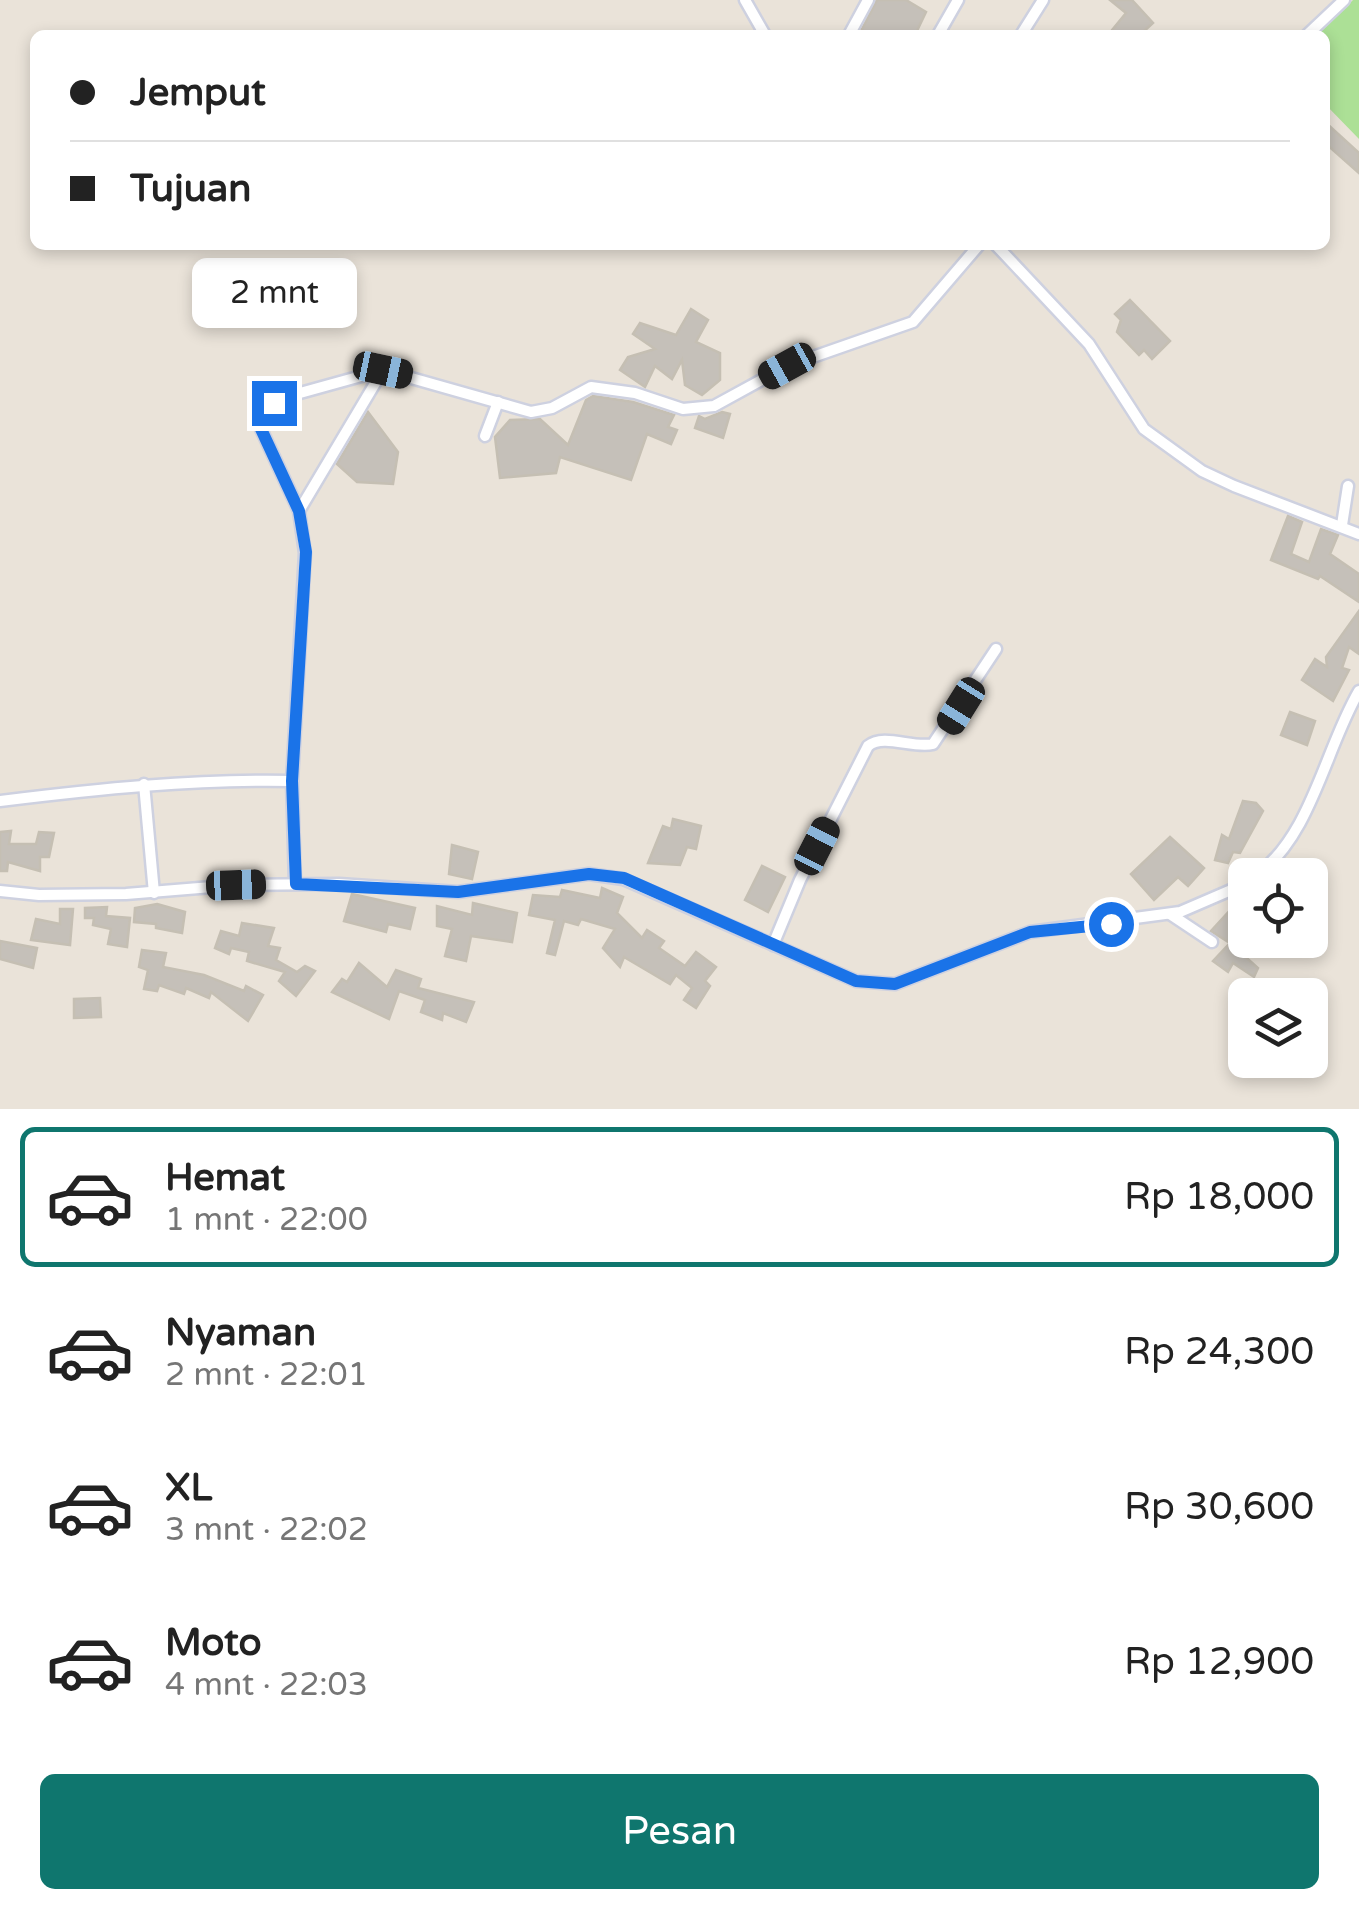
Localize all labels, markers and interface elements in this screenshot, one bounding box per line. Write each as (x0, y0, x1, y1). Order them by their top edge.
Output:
text: Jemput (130, 70, 266, 116)
text: Tujuan (130, 166, 251, 212)
callout: 2 mnt (192, 258, 356, 328)
text: 2 mnt (230, 274, 319, 312)
car (753, 338, 821, 394)
car (351, 349, 415, 391)
route end (252, 381, 297, 426)
car (932, 673, 990, 739)
car (790, 812, 844, 880)
map controls (1228, 858, 1328, 1078)
button: locate (1228, 858, 1328, 958)
car (205, 869, 267, 901)
route start (1089, 902, 1134, 947)
button: layers (1228, 978, 1328, 1078)
icon: car (45, 1152, 135, 1242)
text: Hemat (165, 1155, 285, 1201)
text: Rp 18,000 (1124, 1174, 1314, 1220)
text: 1 mnt · 22:00 (165, 1201, 368, 1239)
icon: car (45, 1307, 135, 1397)
text: Nyaman (165, 1310, 316, 1356)
text: Rp 24,300 (1124, 1329, 1314, 1375)
text: 2 mnt · 22:01 (165, 1356, 368, 1394)
icon: car (45, 1462, 135, 1552)
text: XL (165, 1465, 212, 1511)
text: Rp 30,600 (1124, 1484, 1314, 1530)
text: 3 mnt · 22:02 (165, 1511, 368, 1549)
icon: car (45, 1617, 135, 1707)
text: Moto (165, 1620, 261, 1666)
text: Rp 12,900 (1124, 1639, 1314, 1685)
text: 4 mnt · 22:03 (165, 1666, 368, 1704)
button: Pesan (40, 1774, 1319, 1889)

